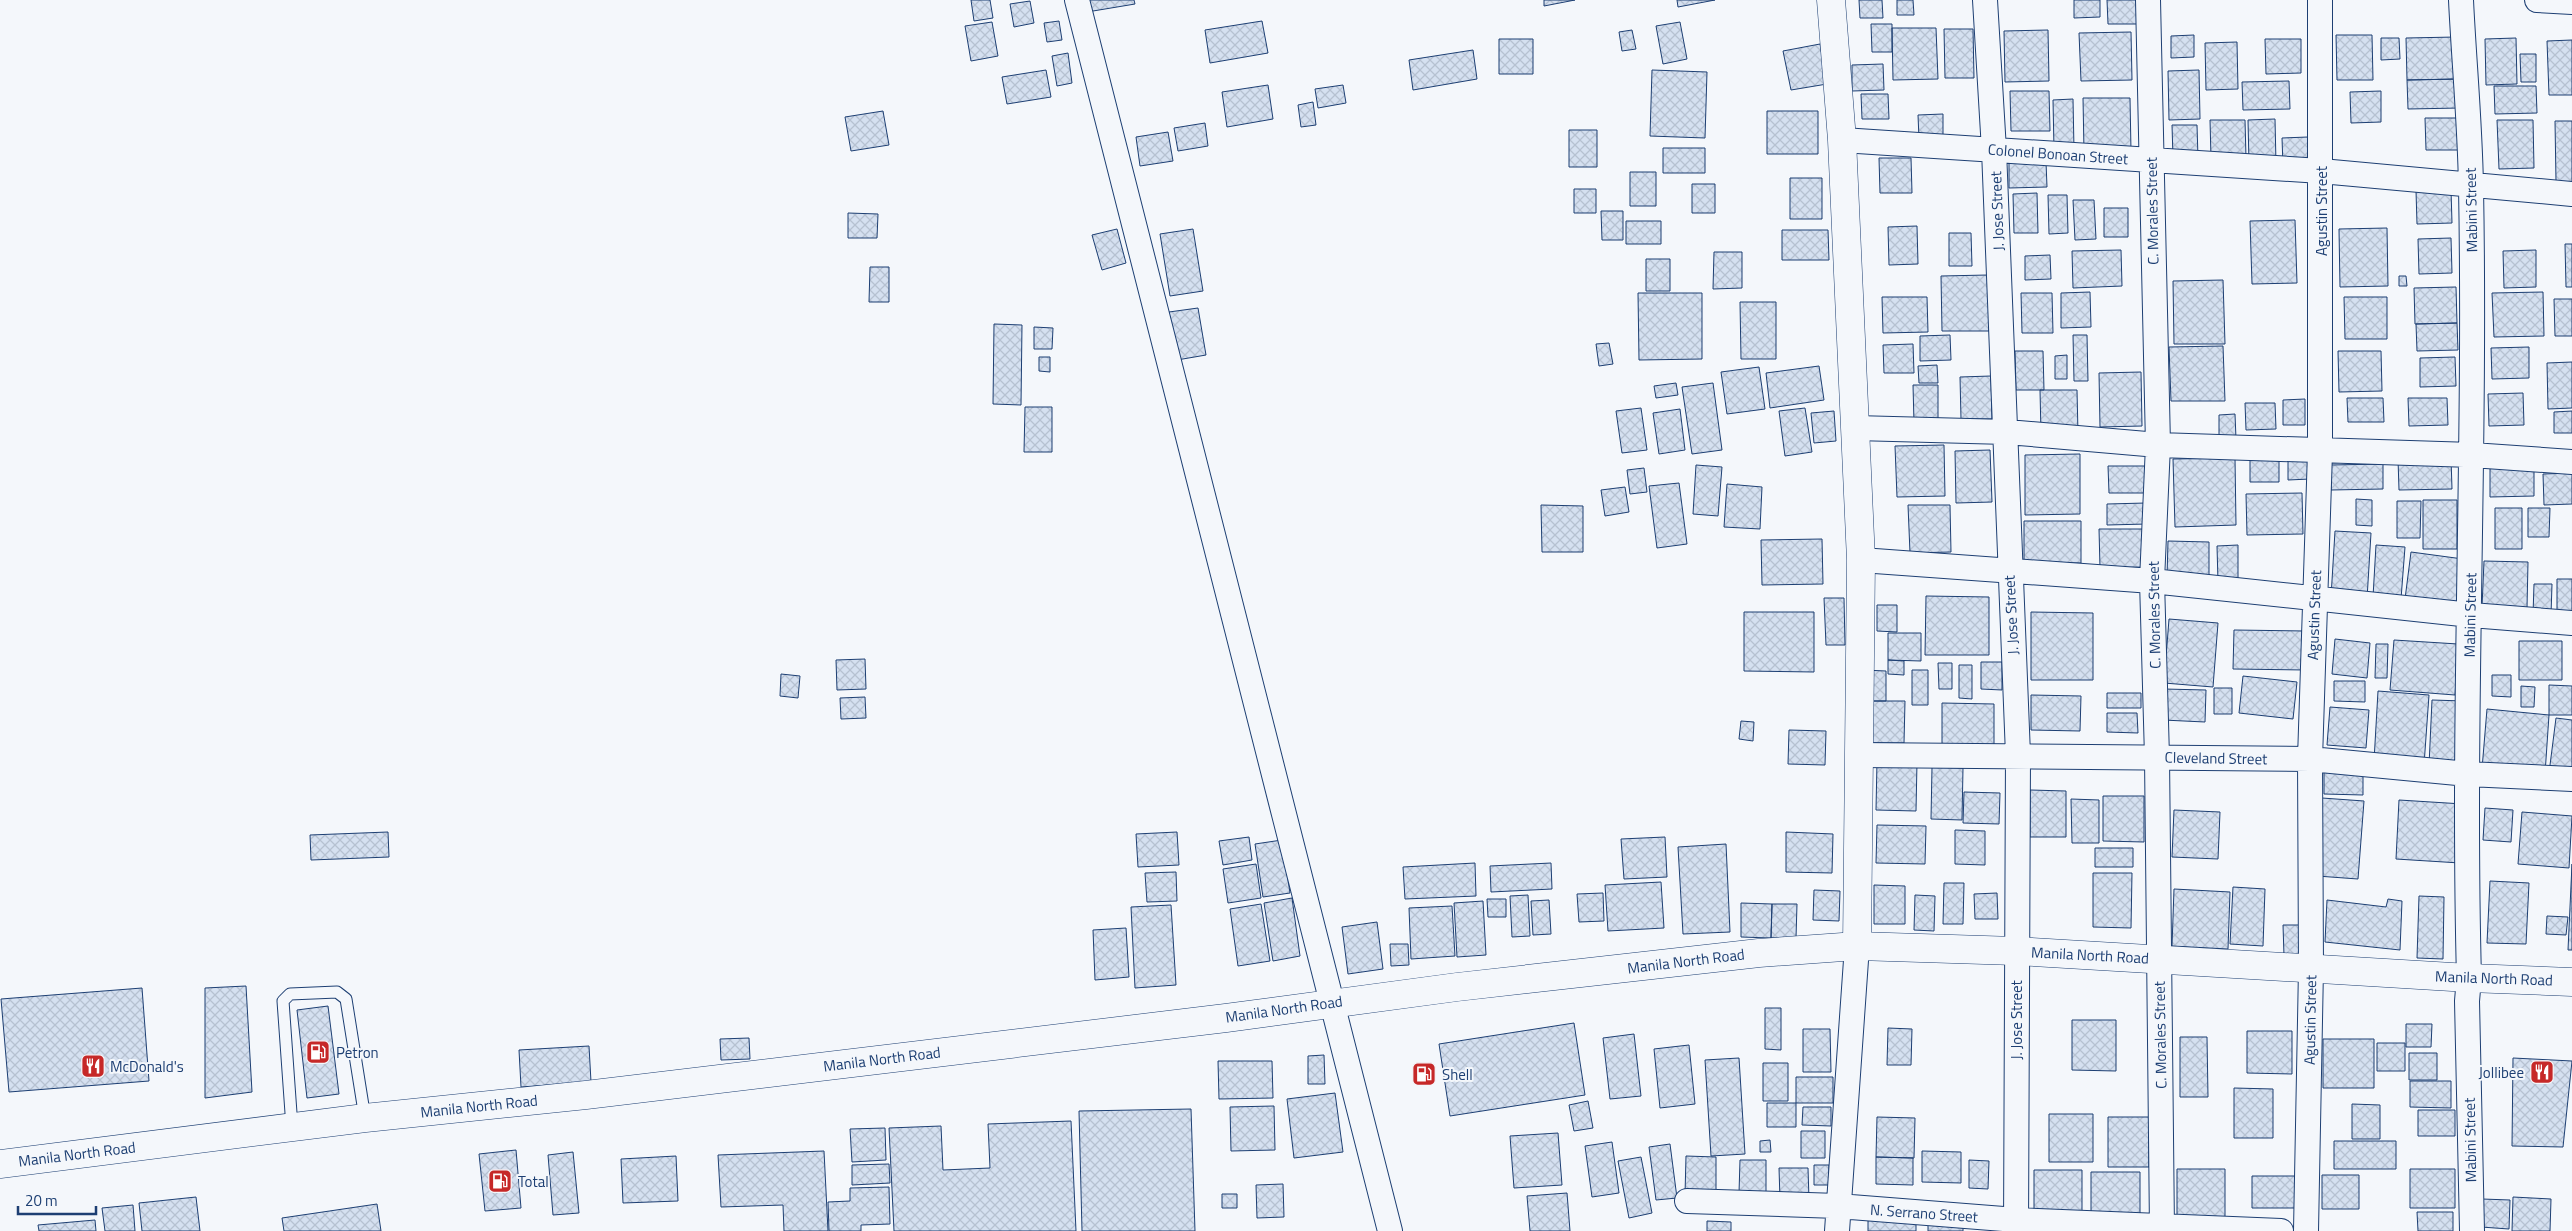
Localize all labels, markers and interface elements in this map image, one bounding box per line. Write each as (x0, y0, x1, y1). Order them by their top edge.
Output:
street label: Colonel Bonoan Street (1987, 138, 2130, 170)
street label: C. Morales Street (2140, 156, 2164, 265)
street label: Agustin Street (2310, 165, 2333, 256)
street label: Mabini Street (2459, 167, 2483, 252)
street label: J. Jose Street (1984, 170, 2010, 251)
street label: C. Morales Street (2142, 560, 2166, 669)
street label: Agustin Street (2301, 569, 2327, 660)
street label: Mabini Street (2458, 572, 2482, 657)
street label: J. Jose Street (1997, 574, 2025, 655)
street label: Cleveland Street (2164, 746, 2268, 770)
street label: Manila North Road (2030, 940, 2150, 970)
street label: Manila North Road (1626, 942, 1746, 980)
street label: Manila North Road (2435, 964, 2553, 992)
street label: Agustin Street (2298, 974, 2322, 1065)
street label: J. Jose Street (2005, 979, 2028, 1060)
street label: C. Morales Street (2148, 980, 2172, 1089)
street label: Manila North Road (1224, 989, 1344, 1029)
fuel station icon: Petron (305, 1039, 331, 1065)
street label: Manila North Road (822, 1040, 942, 1078)
place label: Petron (336, 1041, 379, 1064)
restaurant icon: McDonald's (80, 1053, 106, 1079)
place label: McDonald's (110, 1055, 184, 1078)
restaurant icon: Jollibee (2529, 1059, 2555, 1085)
fuel station icon: Shell (1411, 1061, 1437, 1087)
place label: Jollibee (2479, 1061, 2524, 1084)
place label: Shell (1442, 1063, 1473, 1086)
street label: Manila North Road (419, 1088, 539, 1124)
street label: Mabini Street (2458, 1097, 2482, 1182)
street label: Manila North Road (17, 1135, 137, 1173)
fuel station icon: Total (487, 1168, 513, 1194)
place label: Total (518, 1170, 549, 1193)
scale bar (18, 1184, 95, 1216)
text: 20 m (25, 1189, 58, 1212)
street label: N. Serrano Street (1869, 1198, 1980, 1228)

